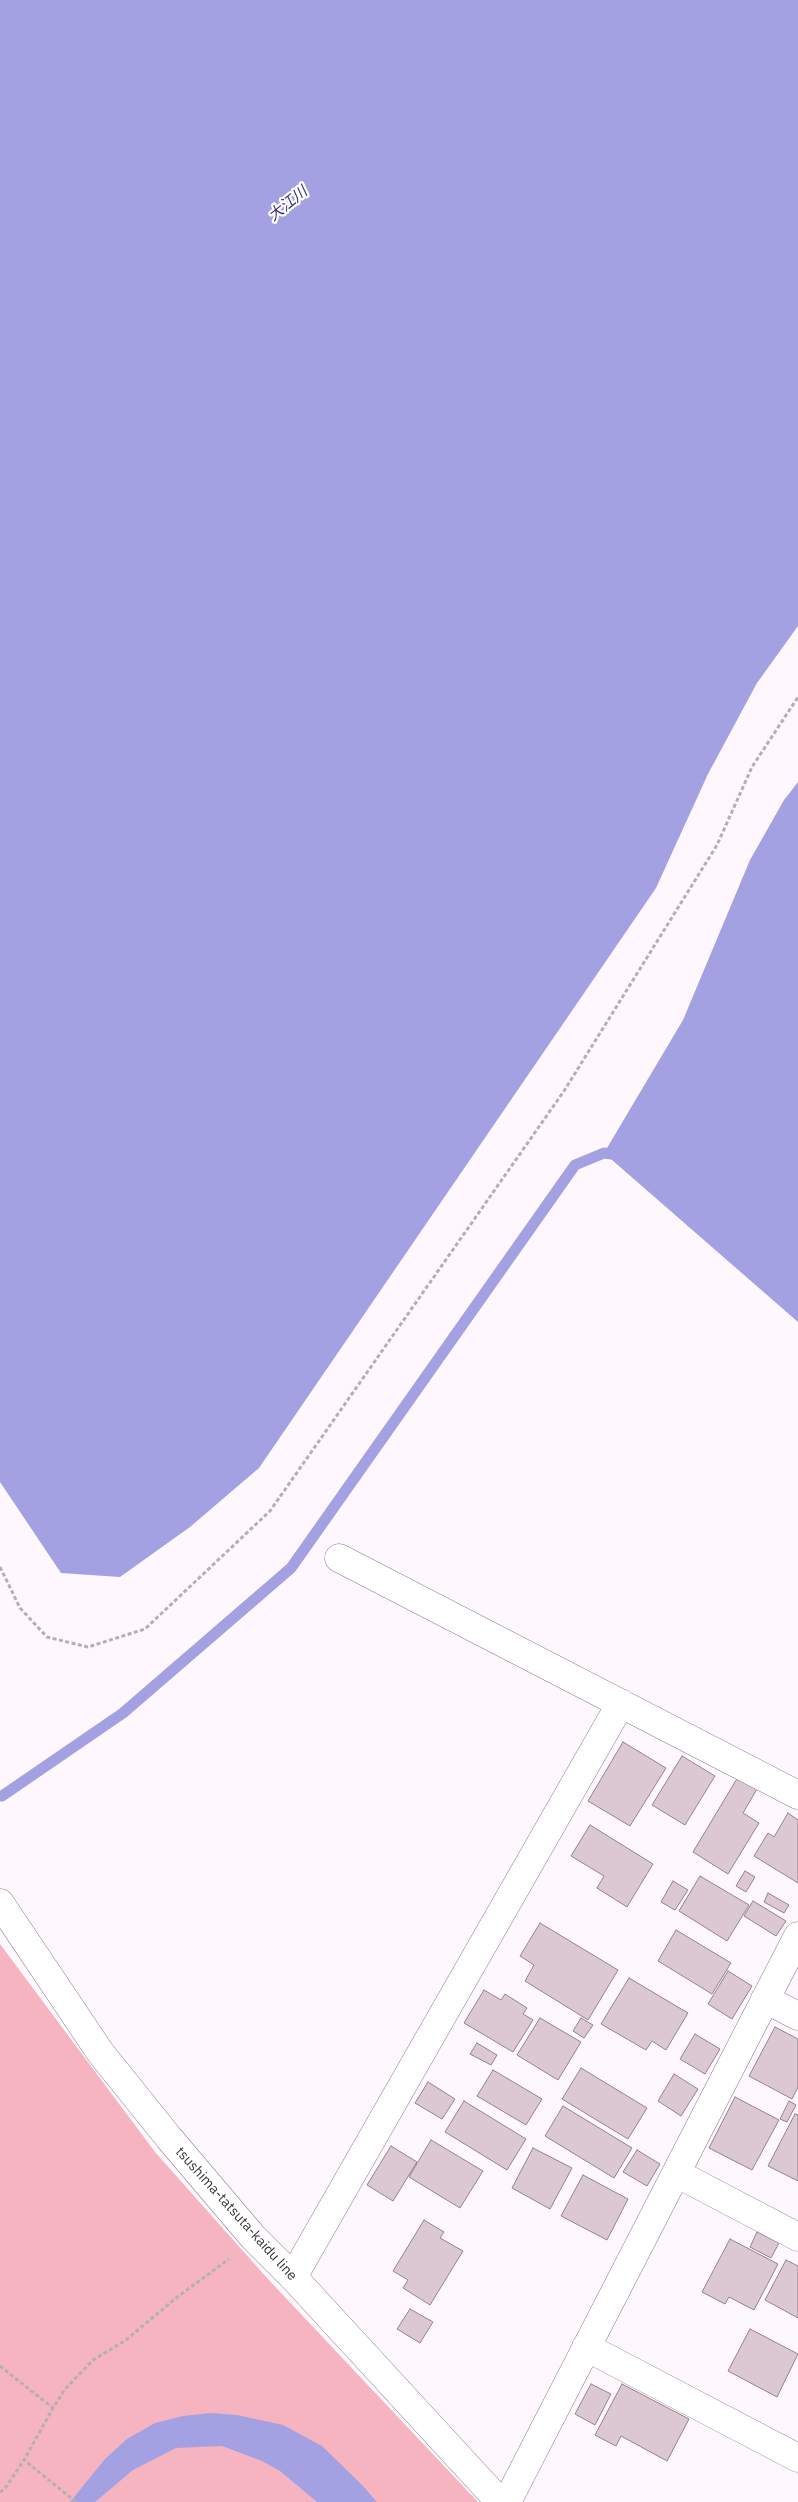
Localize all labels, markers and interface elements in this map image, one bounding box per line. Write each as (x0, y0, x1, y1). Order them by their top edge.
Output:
water label: 大江川 (265, 183, 311, 225)
street label: tsushima-tatsuta-kaidu line (172, 2144, 300, 2284)

